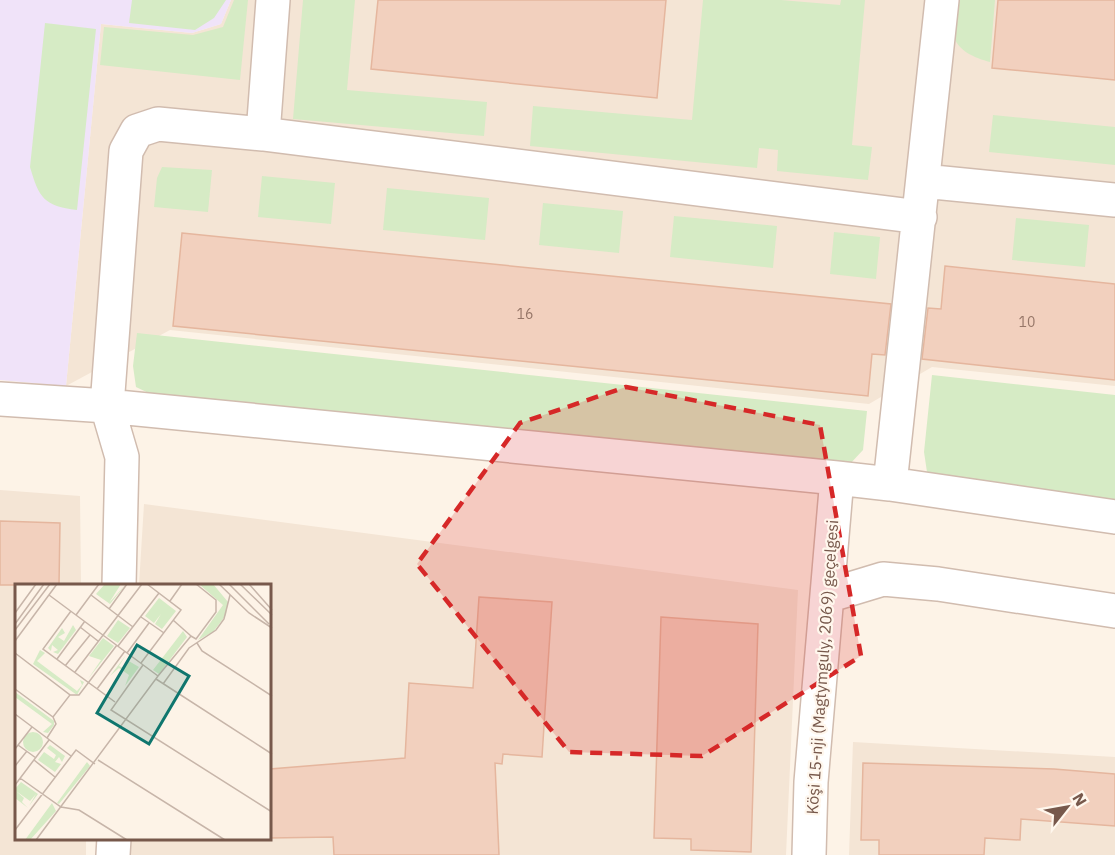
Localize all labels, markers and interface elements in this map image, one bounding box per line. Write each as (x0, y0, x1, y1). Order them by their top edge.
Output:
house number: 16 (517, 305, 533, 323)
house number: 10 (1019, 313, 1035, 331)
street label: Köşi 15-nji (Magtymguly, 2069) geçelgesi (802, 519, 842, 815)
inset map (15, 584, 272, 840)
north arrow (1037, 777, 1097, 837)
text: N (1068, 789, 1091, 809)

